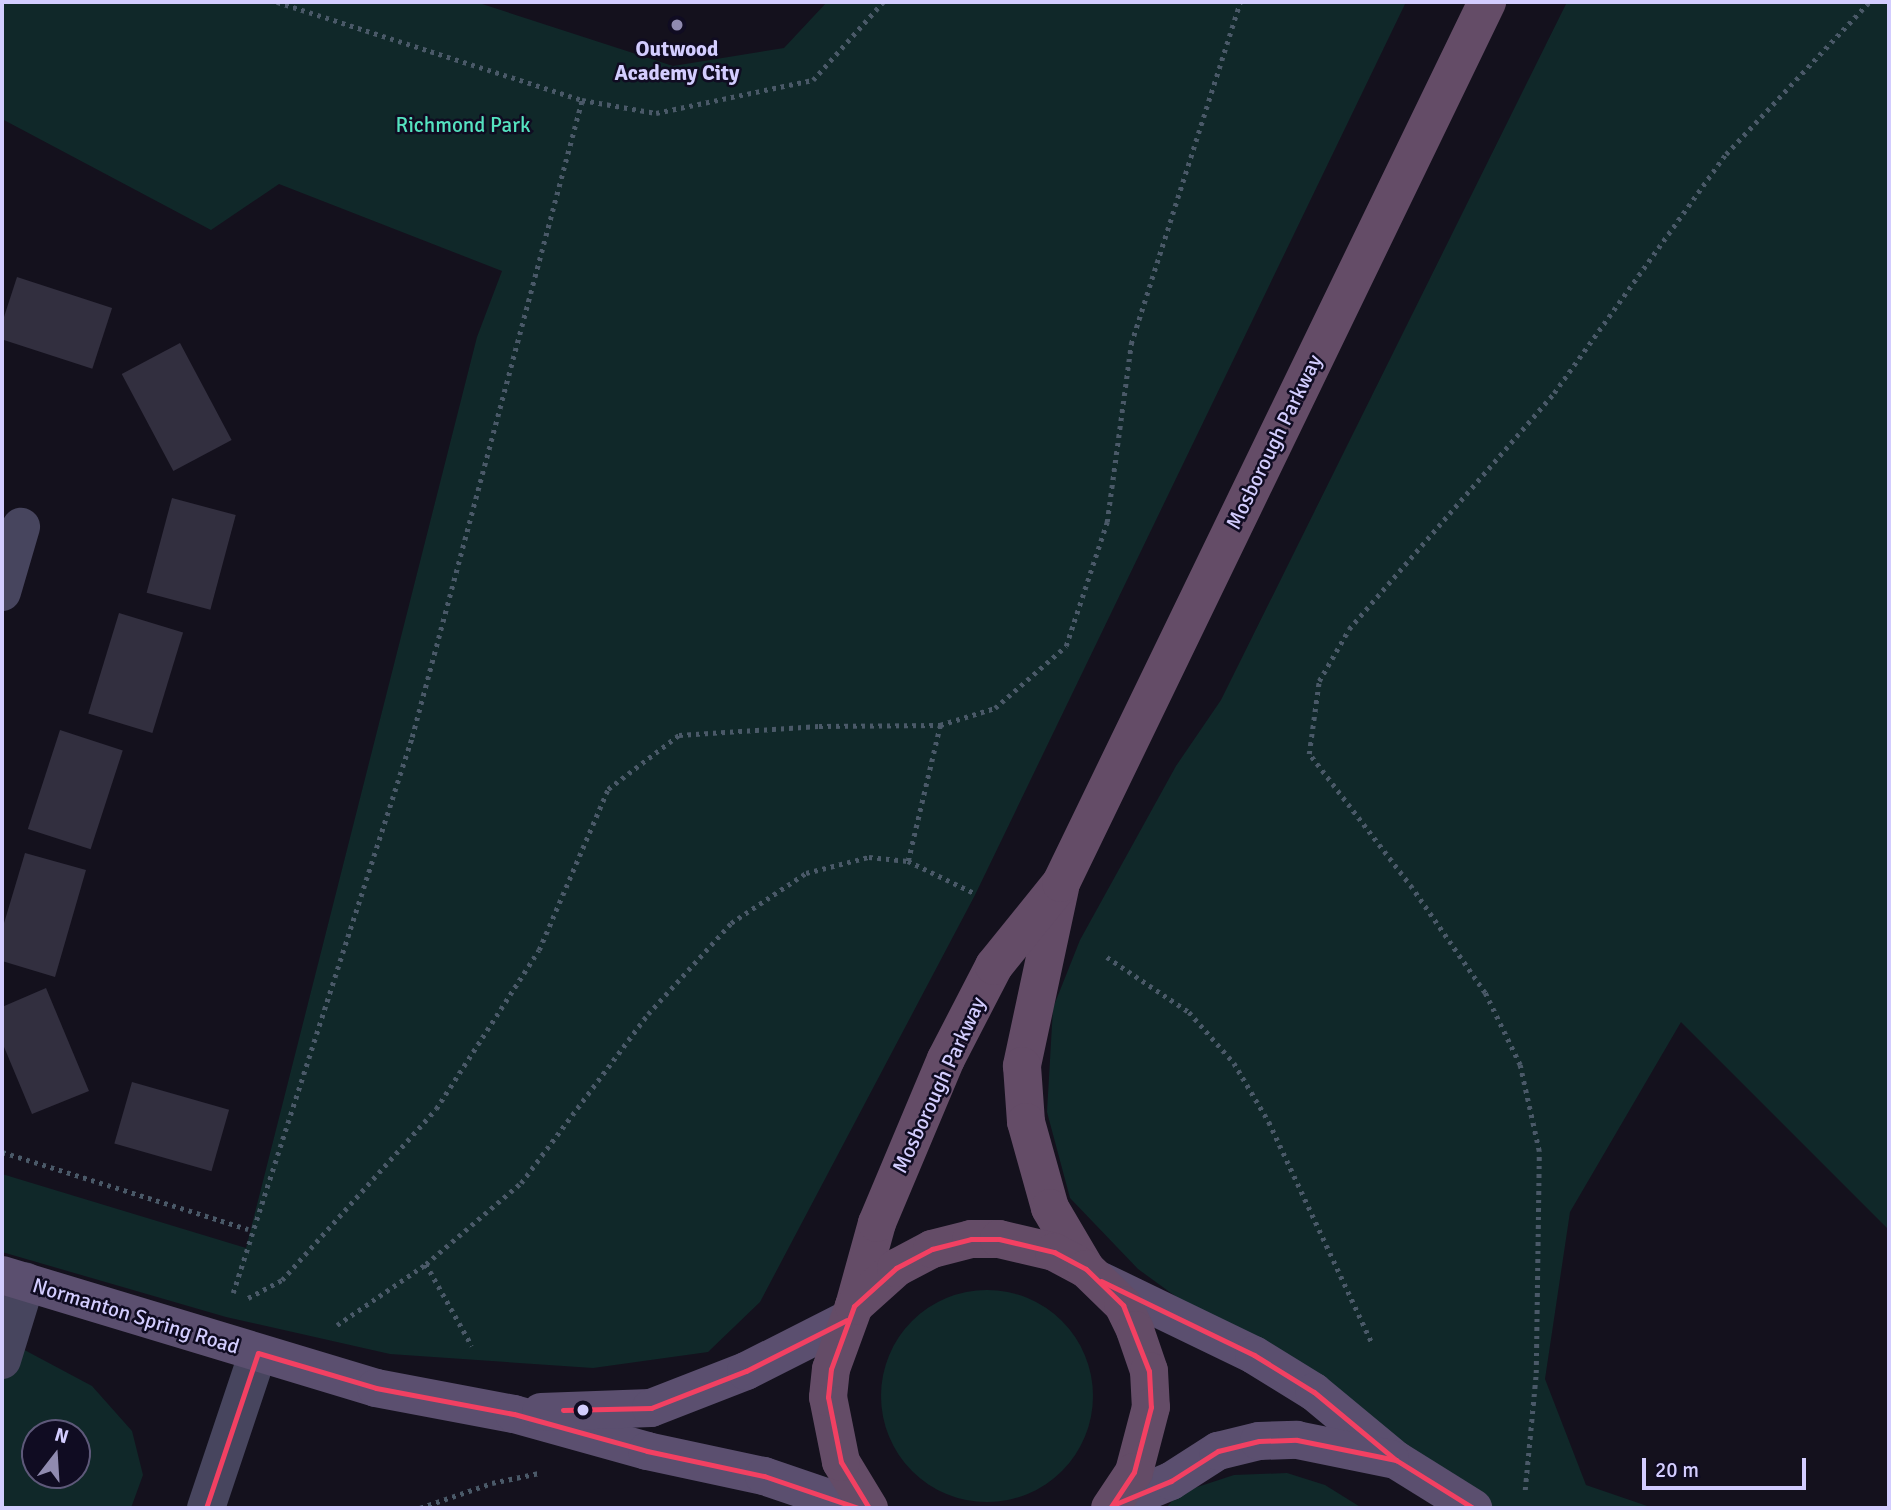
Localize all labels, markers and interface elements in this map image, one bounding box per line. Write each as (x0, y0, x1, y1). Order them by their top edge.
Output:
marker: Outwood Academy City (669, 17, 685, 33)
place label: Outwood Academy City (615, 36, 739, 86)
park label: Richmond Park (396, 112, 530, 138)
street label: Mosborough Parkway (1221, 350, 1327, 534)
street label: Mosborough Parkway (887, 993, 991, 1177)
street label: Normanton Spring Road (30, 1273, 242, 1359)
unlabelled marker (576, 1403, 590, 1417)
north arrow (21, 1419, 91, 1489)
text: N (52, 1422, 71, 1449)
scale bar (1646, 1444, 1811, 1488)
text: 20 m (1655, 1457, 1699, 1483)

